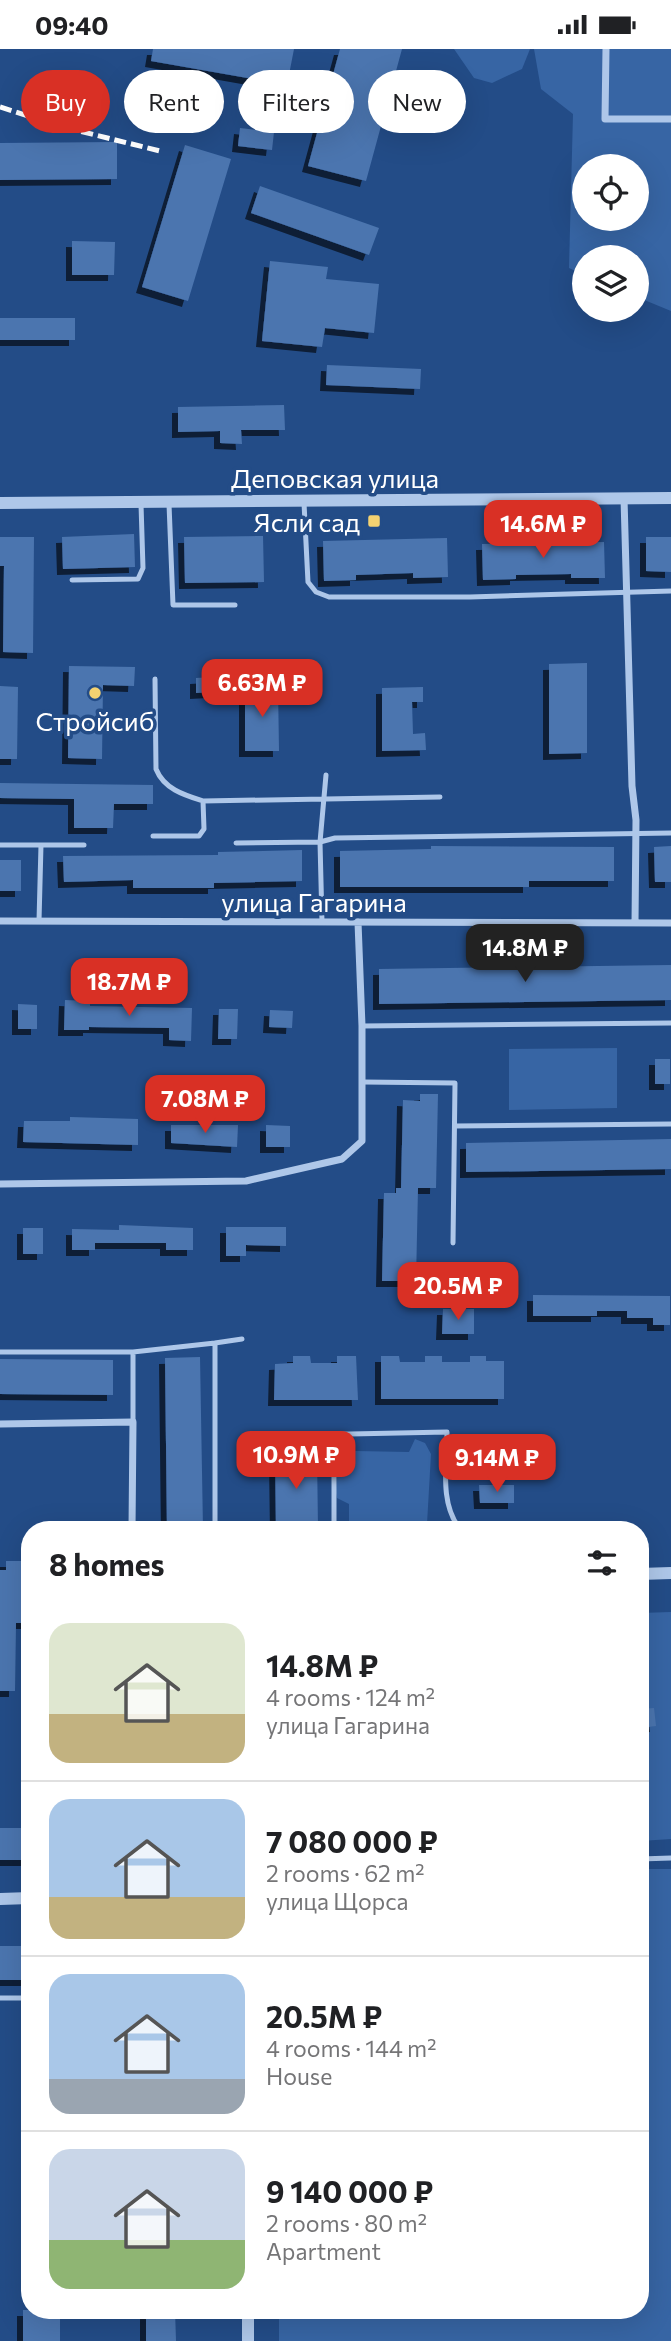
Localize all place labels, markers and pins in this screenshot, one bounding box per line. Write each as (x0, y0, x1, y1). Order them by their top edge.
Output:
pin: 14.6M ₽ (478, 501, 608, 560)
place label: Ясли сад (253, 506, 360, 537)
marker: Ясли сад (366, 513, 382, 529)
pin: 6.63M ₽ (197, 659, 327, 719)
marker: Стройсиб (87, 685, 103, 701)
place label: Стройсиб (36, 705, 154, 736)
pin: 14.8M ₽ (460, 925, 590, 984)
pin: 18.7M ₽ (64, 958, 194, 1018)
pin: 7.08M ₽ (140, 1075, 270, 1135)
pin: 20.5M ₽ (393, 1263, 523, 1322)
pin: 10.9M ₽ (231, 1431, 361, 1491)
pin: 9.14M ₽ (432, 1435, 562, 1494)

